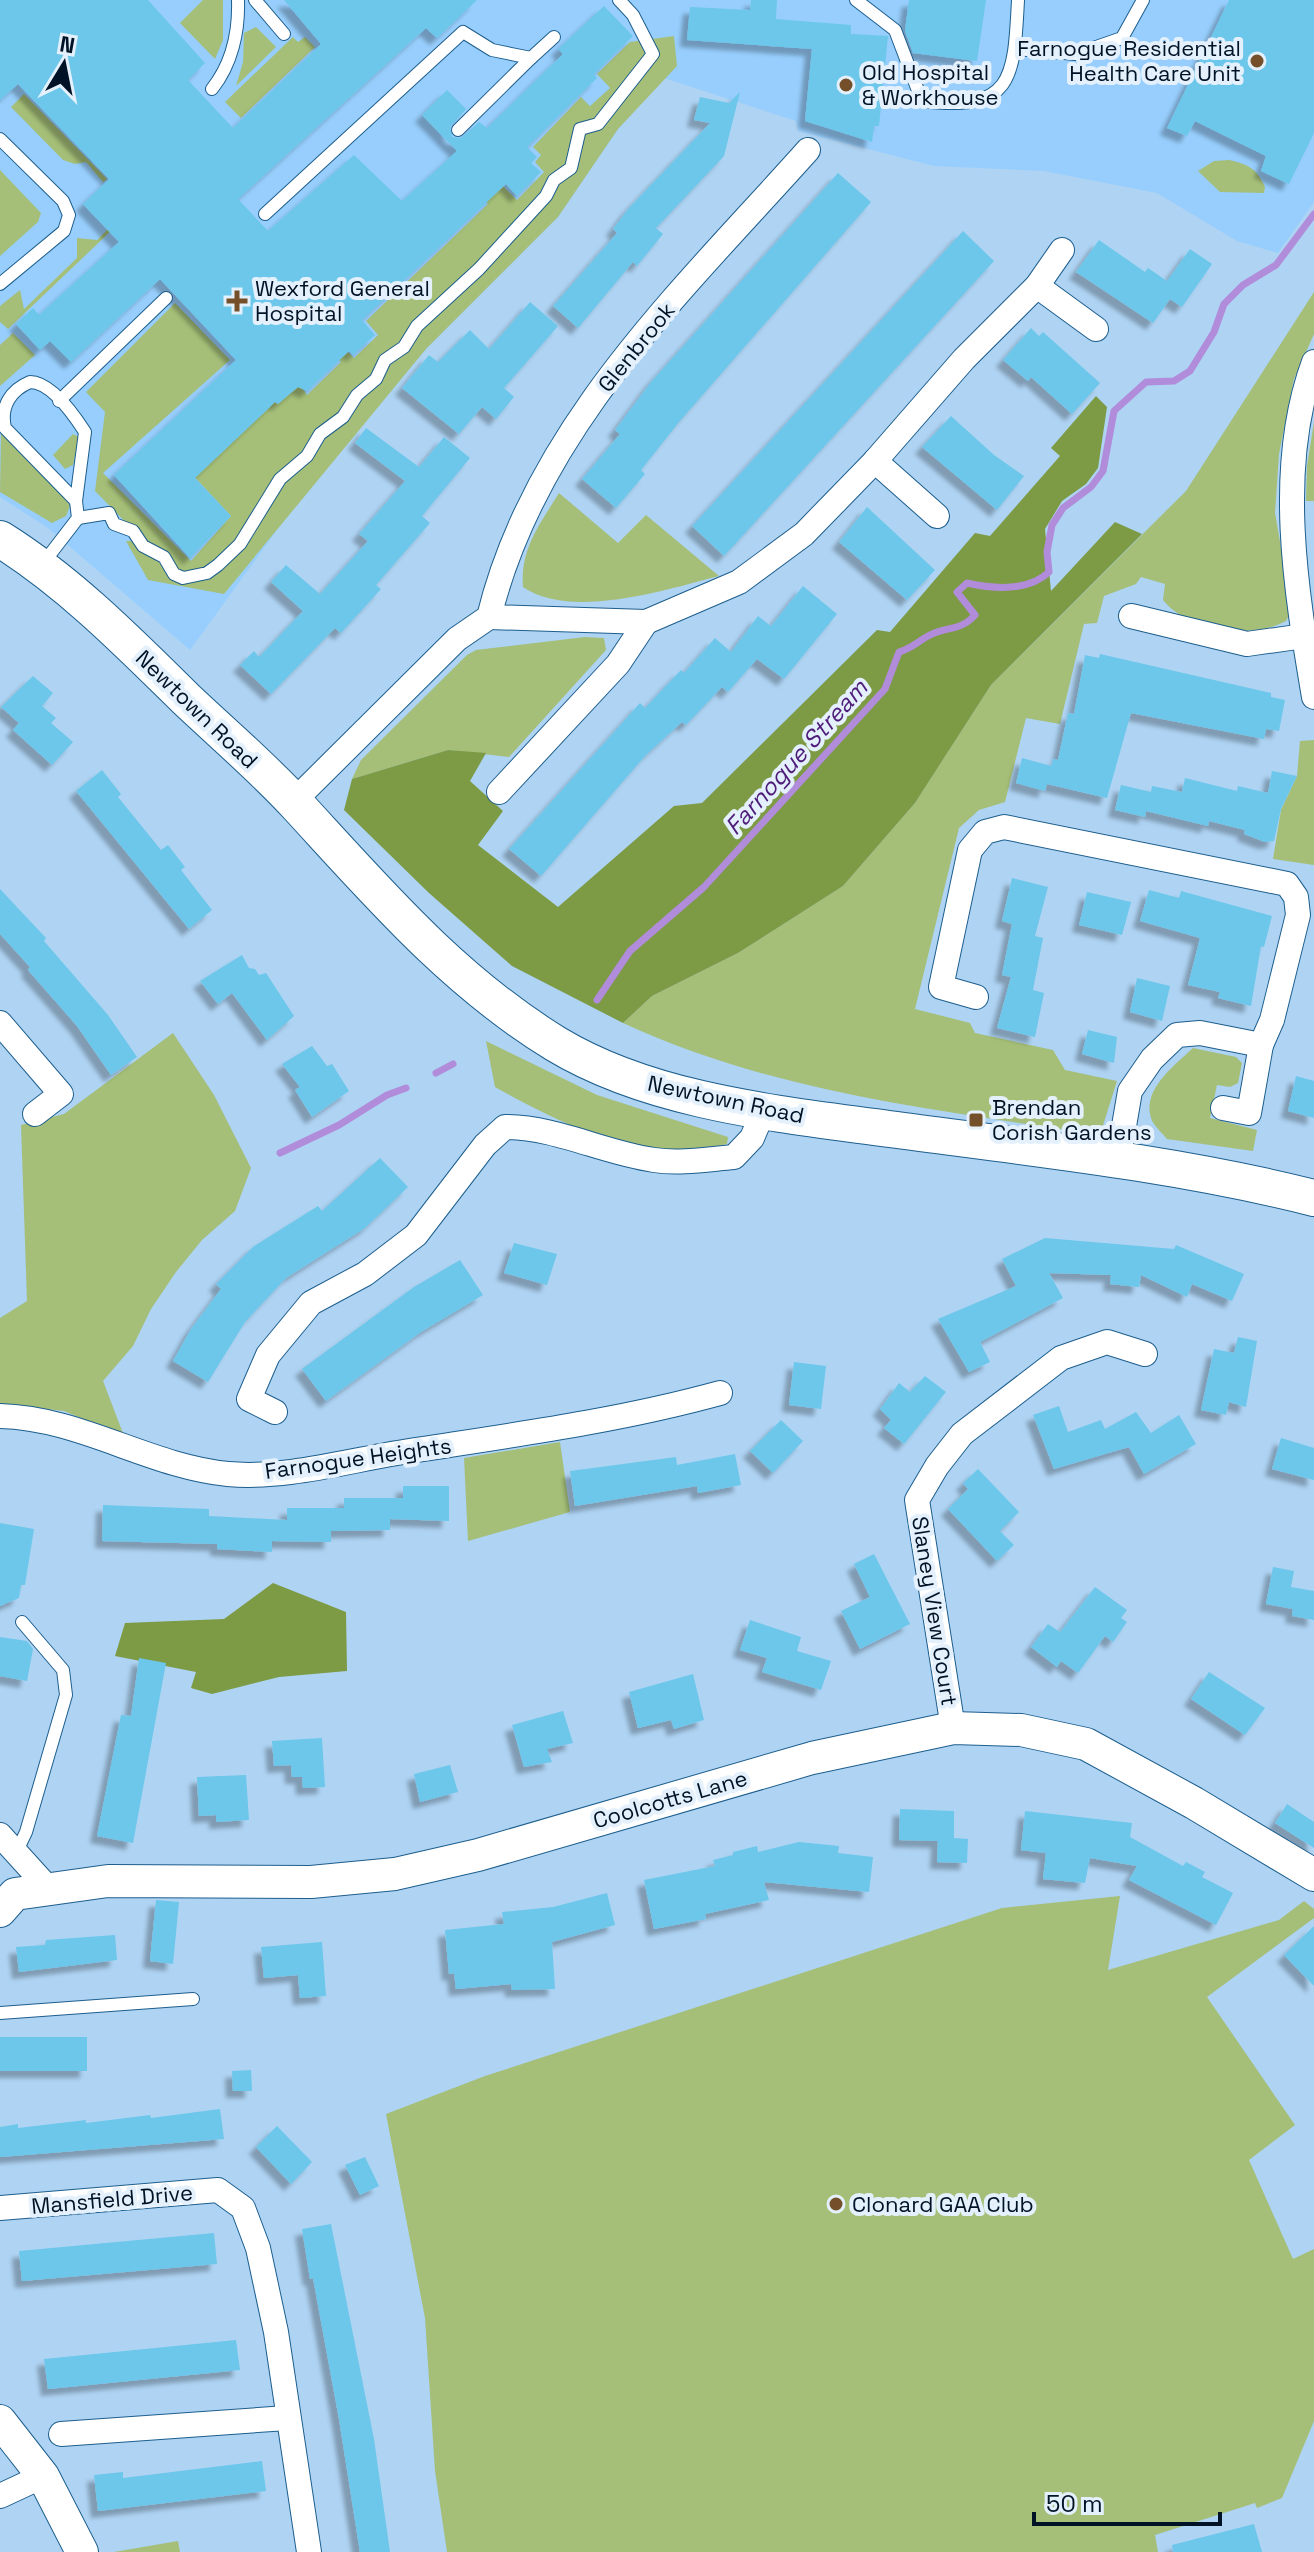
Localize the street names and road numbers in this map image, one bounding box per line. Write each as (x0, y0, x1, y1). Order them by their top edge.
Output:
street label: Glenbrook (591, 296, 681, 398)
street label: Newtown Road (130, 644, 264, 774)
street label: Newtown Road (645, 1069, 807, 1129)
street label: Farnogue Heights (263, 1431, 453, 1485)
street label: Slaney View Court (906, 1514, 964, 1708)
street label: Coolcotts Lane (590, 1764, 750, 1834)
street label: Mansfield Drive (30, 2178, 194, 2220)

